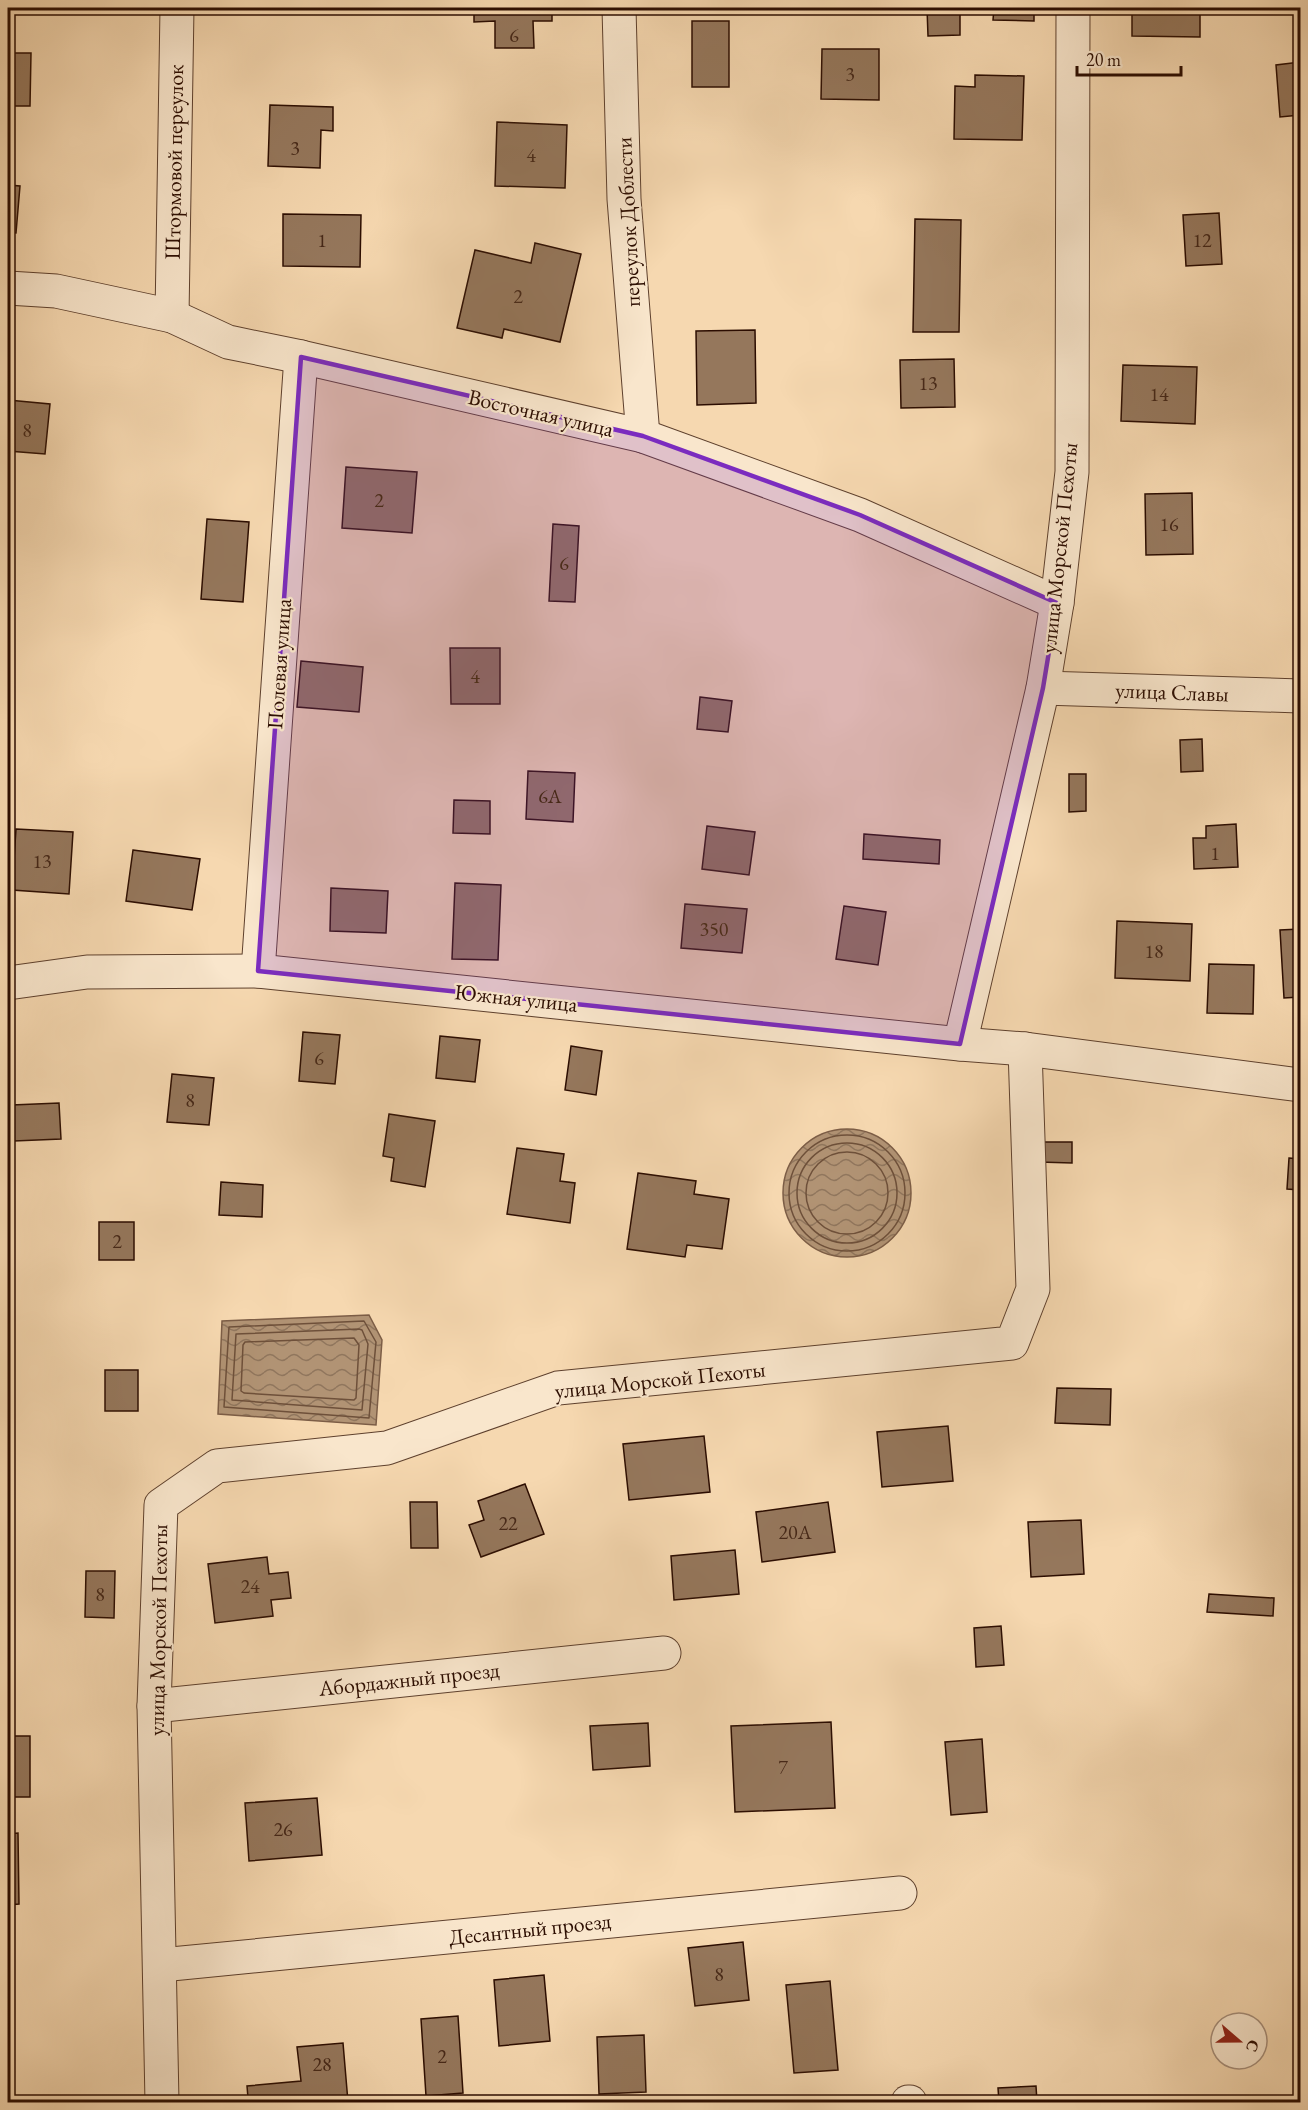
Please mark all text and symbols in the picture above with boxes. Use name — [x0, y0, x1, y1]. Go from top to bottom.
house number: 6 — [509, 22, 519, 48]
scale bar — [1077, 39, 1180, 77]
text: 20 m — [1086, 48, 1121, 71]
house number: 3 — [845, 61, 855, 87]
street label: Штормовой переулок — [158, 64, 190, 260]
house number: 3 — [290, 135, 300, 161]
street label: переулок Доблести — [609, 136, 647, 308]
house number: 4 — [526, 142, 536, 168]
house number: 1 — [317, 227, 327, 253]
house number: 12 — [1192, 227, 1212, 253]
house number: 2 — [513, 283, 523, 309]
house number: 13 — [918, 370, 938, 396]
house number: 14 — [1149, 381, 1169, 407]
street label: Восточная улица — [465, 382, 617, 444]
house number: 8 — [22, 417, 32, 443]
street label: улица Морской Пехоты — [1034, 441, 1084, 655]
house number: 2 — [374, 487, 384, 513]
house number: 16 — [1159, 511, 1179, 537]
house number: 6 — [559, 550, 569, 576]
street label: Полевая улица — [260, 597, 298, 731]
house number: 4 — [470, 663, 480, 689]
street label: улица Славы — [1115, 676, 1229, 708]
house number: 6А — [538, 783, 562, 809]
house number: 1 — [1210, 840, 1220, 866]
house number: 13 — [32, 848, 52, 874]
house number: 350 — [700, 916, 729, 942]
house number: 18 — [1144, 938, 1164, 964]
street label: Южная улица — [453, 977, 579, 1019]
house number: 6 — [314, 1045, 324, 1071]
house number: 8 — [185, 1087, 195, 1113]
house number: 2 — [112, 1228, 122, 1254]
street label: улица Морской Пехоты — [553, 1355, 767, 1405]
house number: 22 — [498, 1510, 518, 1536]
house number: 20А — [778, 1519, 812, 1545]
street label: улица Морской Пехоты — [142, 1524, 174, 1736]
house number: 24 — [240, 1573, 260, 1599]
house number: 8 — [95, 1581, 105, 1607]
street label: Абордажный проезд — [316, 1655, 501, 1703]
house number: 7 — [778, 1754, 788, 1780]
house number: 26 — [273, 1816, 293, 1842]
street label: Десантный проезд — [448, 1906, 612, 1952]
house number: 8 — [714, 1961, 724, 1987]
north arrow — [1209, 2011, 1269, 2071]
text: С — [1241, 2037, 1264, 2055]
house number: 2 — [437, 2043, 447, 2069]
house number: 28 — [312, 2051, 332, 2077]

